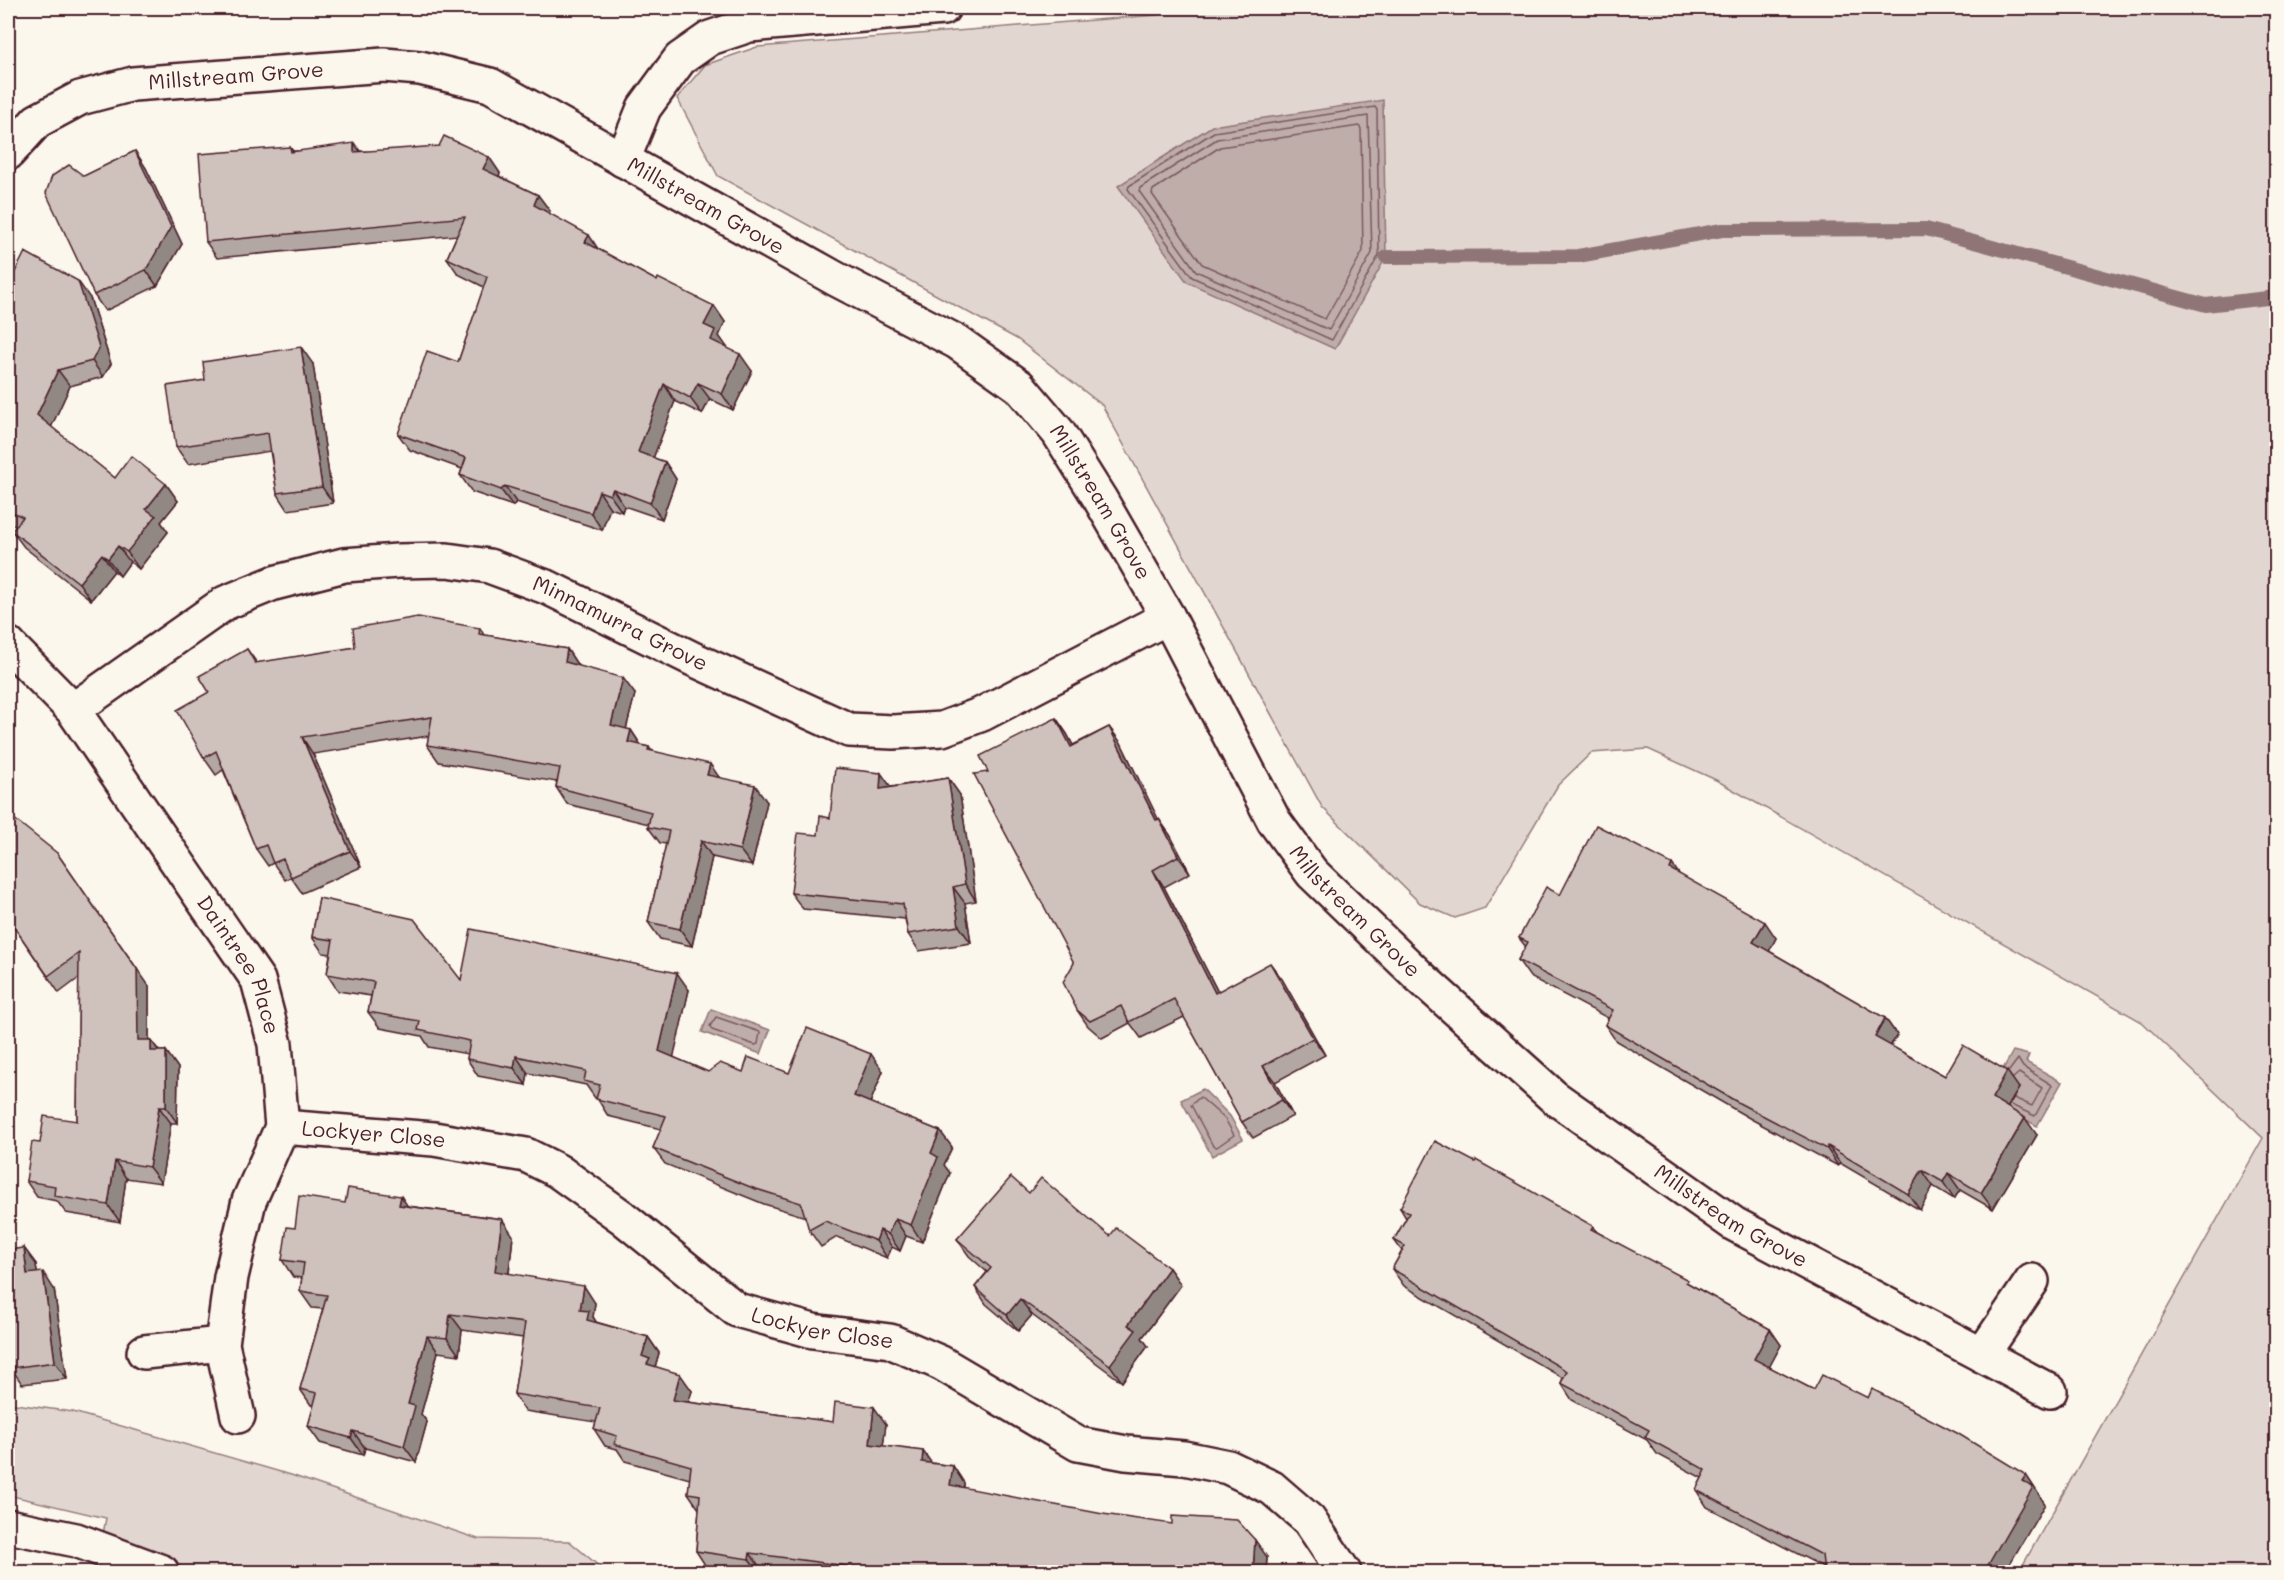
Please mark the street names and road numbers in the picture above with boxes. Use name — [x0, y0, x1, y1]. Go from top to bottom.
street label: Millstream Grove — [147, 55, 325, 95]
street label: Millstream Grove — [623, 150, 790, 259]
street label: Millstream Grove — [1045, 419, 1158, 584]
street label: Minnamurra Grove — [530, 568, 712, 676]
street label: Millstream Grove — [1284, 839, 1427, 982]
street label: Daintree Place — [192, 890, 287, 1037]
street label: Lockyer Close — [301, 1114, 448, 1153]
street label: Millstream Grove — [1650, 1157, 1813, 1273]
street label: Lockyer Close — [749, 1300, 895, 1353]

